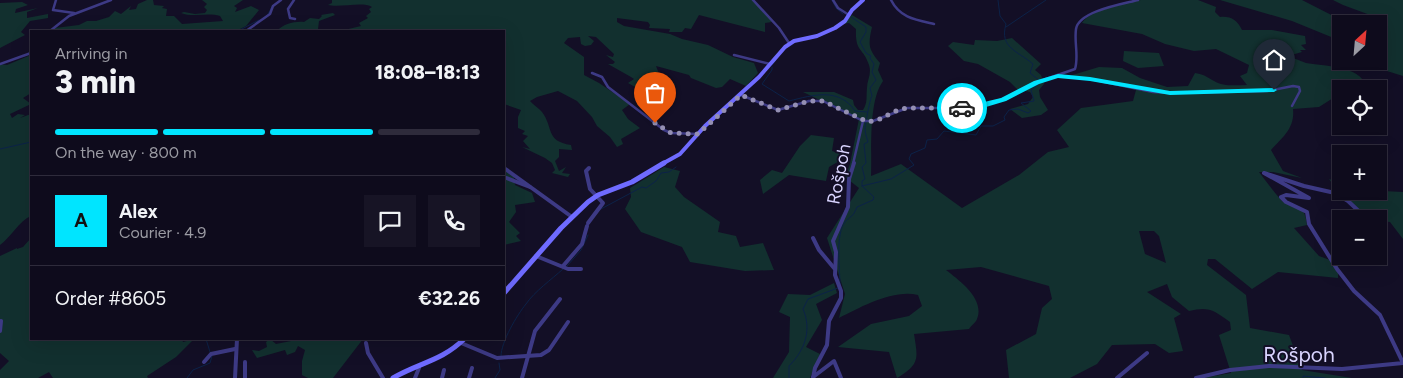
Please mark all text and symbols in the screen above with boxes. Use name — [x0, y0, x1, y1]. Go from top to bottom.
north arrow — [1332, 15, 1388, 70]
map controls — [1332, 15, 1387, 265]
pin — [1253, 39, 1295, 90]
text: Arriving in — [55, 44, 127, 63]
icon: home — [1260, 46, 1288, 74]
text: 18:08–18:13 — [375, 61, 480, 84]
text: 3 min — [55, 63, 136, 101]
pin — [634, 72, 676, 123]
icon: bag — [641, 79, 669, 107]
button: locate — [1332, 80, 1387, 135]
courier — [937, 83, 987, 133]
icon: car — [948, 94, 976, 122]
street label: Rošpoh — [822, 142, 856, 206]
text: On the way · 800 m — [55, 143, 197, 162]
button: + — [1332, 145, 1387, 200]
button: chat — [364, 195, 416, 247]
button: phone — [428, 195, 480, 247]
text: Alex — [119, 200, 158, 223]
text: A — [74, 209, 88, 232]
button: − — [1332, 210, 1387, 265]
text: Courier · 4.9 — [119, 223, 206, 242]
text: Order #8605 — [55, 287, 166, 310]
text: €32.26 — [418, 287, 480, 310]
street label: Rošpoh — [1263, 342, 1335, 367]

